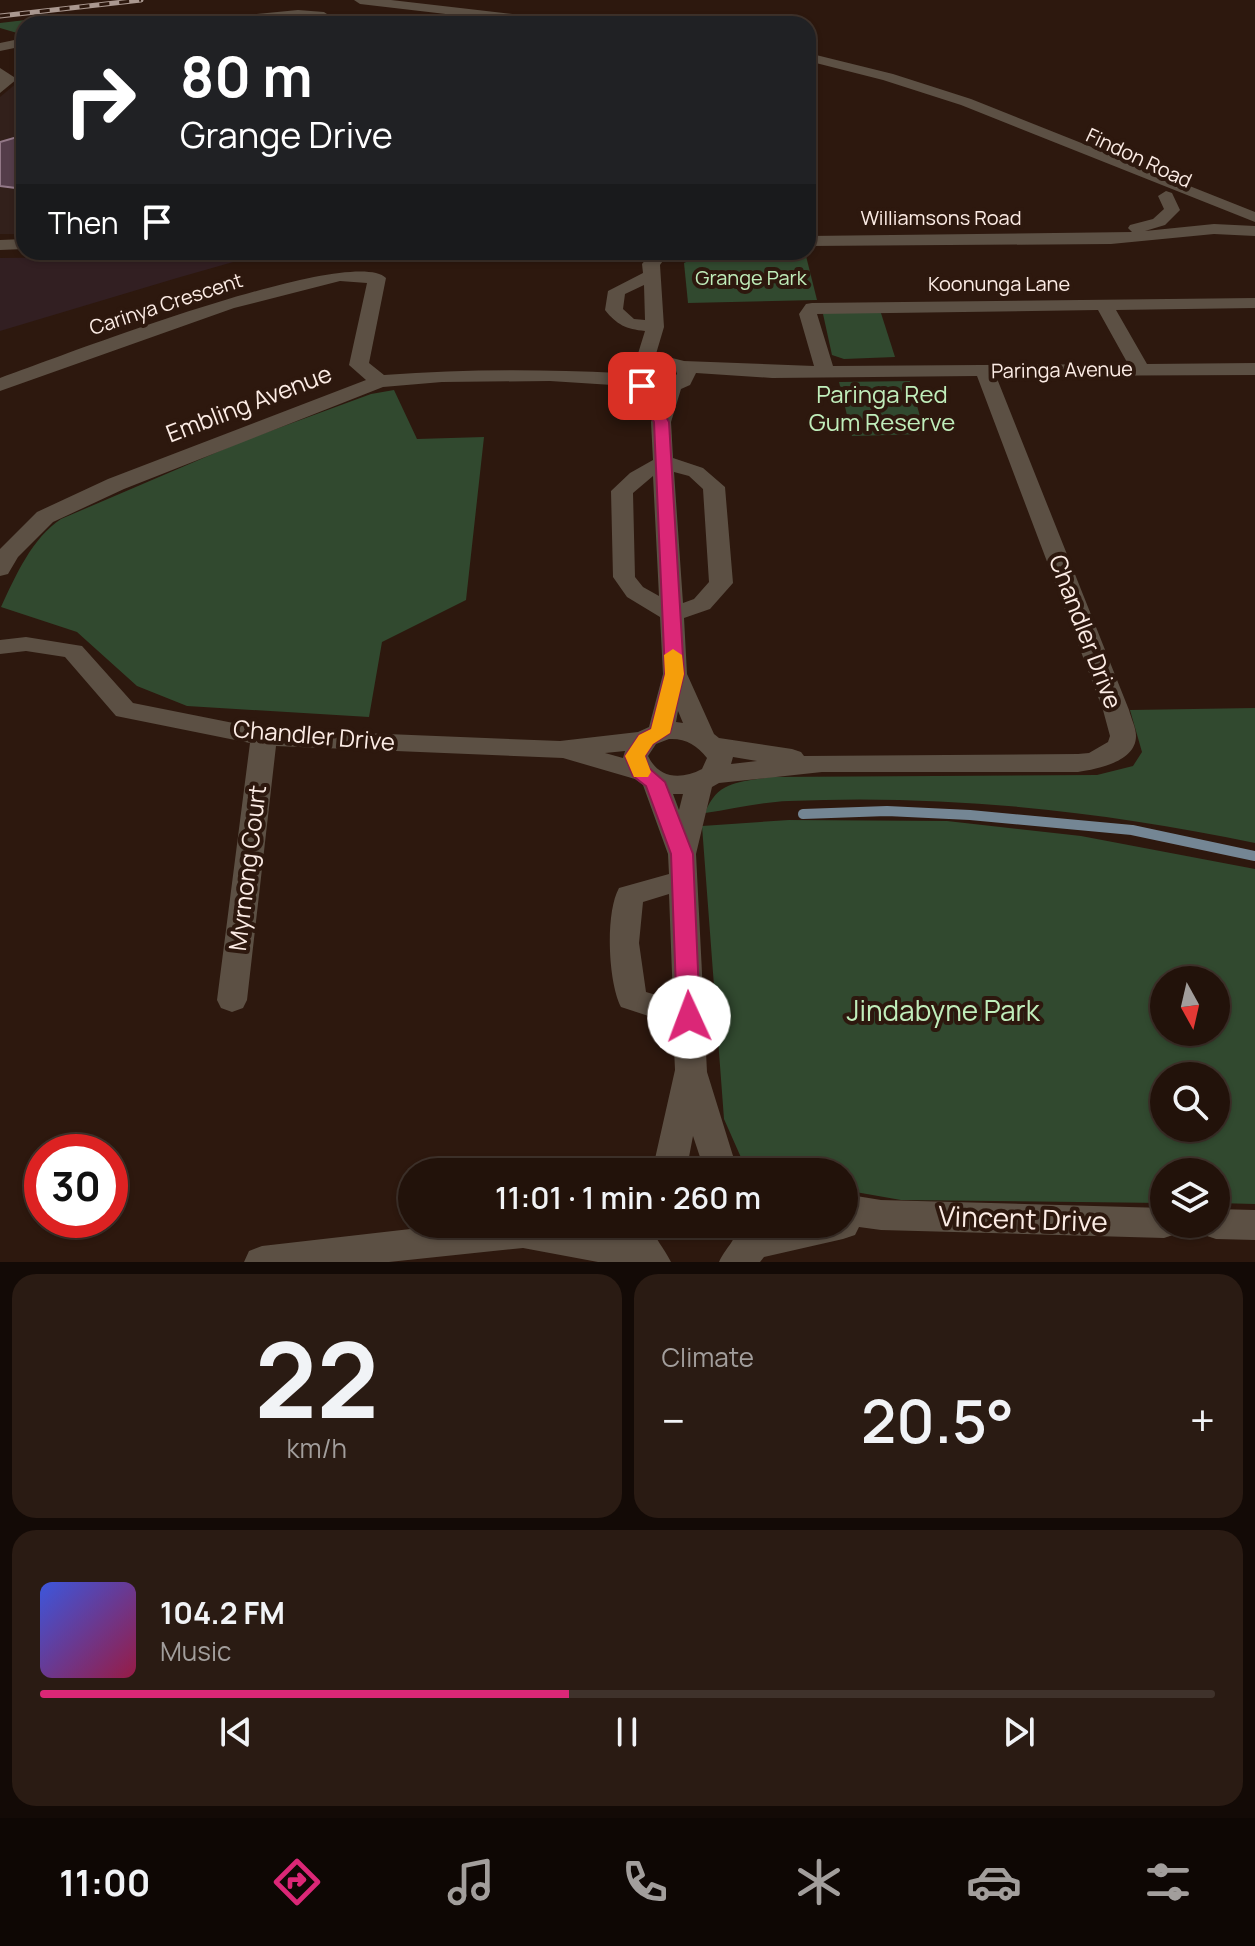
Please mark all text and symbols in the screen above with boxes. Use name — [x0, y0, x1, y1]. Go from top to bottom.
text: 80 m — [180, 37, 313, 114]
icon: right — [48, 48, 152, 152]
text: Grange Drive — [180, 110, 393, 159]
street label: Findon Road — [1082, 121, 1196, 194]
icon: arrive — [135, 200, 179, 244]
text: Then — [48, 202, 119, 243]
street label: Williamsons Road — [860, 204, 1022, 231]
park label: Grange Park — [695, 264, 808, 291]
street label: Carinya Crescent — [86, 266, 246, 341]
street label: Koonunga Lane — [928, 270, 1070, 297]
pin — [608, 352, 676, 420]
street label: Paringa Avenue — [991, 355, 1133, 384]
street label: Embling Avenue — [161, 356, 336, 449]
icon: arrive — [620, 364, 664, 408]
park label: Paringa Red Gum Reserve — [809, 377, 955, 438]
street label: Chandler Drive — [1042, 550, 1131, 713]
street label: Chandler Drive — [232, 711, 396, 758]
street label: Myrnong Court — [220, 783, 273, 953]
north arrow — [1150, 966, 1230, 1046]
map controls — [1150, 966, 1230, 1238]
position arrow — [647, 975, 731, 1059]
park label: Jindabyne Park — [846, 991, 1041, 1029]
button: search — [1150, 1062, 1230, 1142]
speed limit sign: 30 — [24, 1134, 128, 1238]
button: layers — [1150, 1158, 1230, 1238]
text: 11:01 · 1 min · 260 m — [495, 1177, 761, 1218]
street label: Vincent Drive — [938, 1196, 1108, 1240]
text: 22 — [255, 1307, 379, 1449]
text: Climate — [662, 1339, 754, 1375]
text: 20.5° — [861, 1379, 1014, 1461]
text: − — [662, 1390, 685, 1450]
text: + — [1190, 1390, 1215, 1450]
text: km/h — [287, 1430, 347, 1466]
text: 104.2 FM — [160, 1592, 285, 1633]
text: Music — [160, 1633, 231, 1669]
icon: previous — [214, 1710, 258, 1754]
icon: pause — [605, 1710, 649, 1754]
icon: next — [997, 1710, 1041, 1754]
icon: directions — [269, 1854, 325, 1910]
icon: music — [443, 1854, 499, 1910]
icon: phone — [617, 1854, 673, 1910]
icon: climate — [791, 1854, 847, 1910]
icon: car — [966, 1854, 1022, 1910]
icon: filters — [1140, 1854, 1196, 1910]
text: 11:00 — [59, 1858, 150, 1907]

